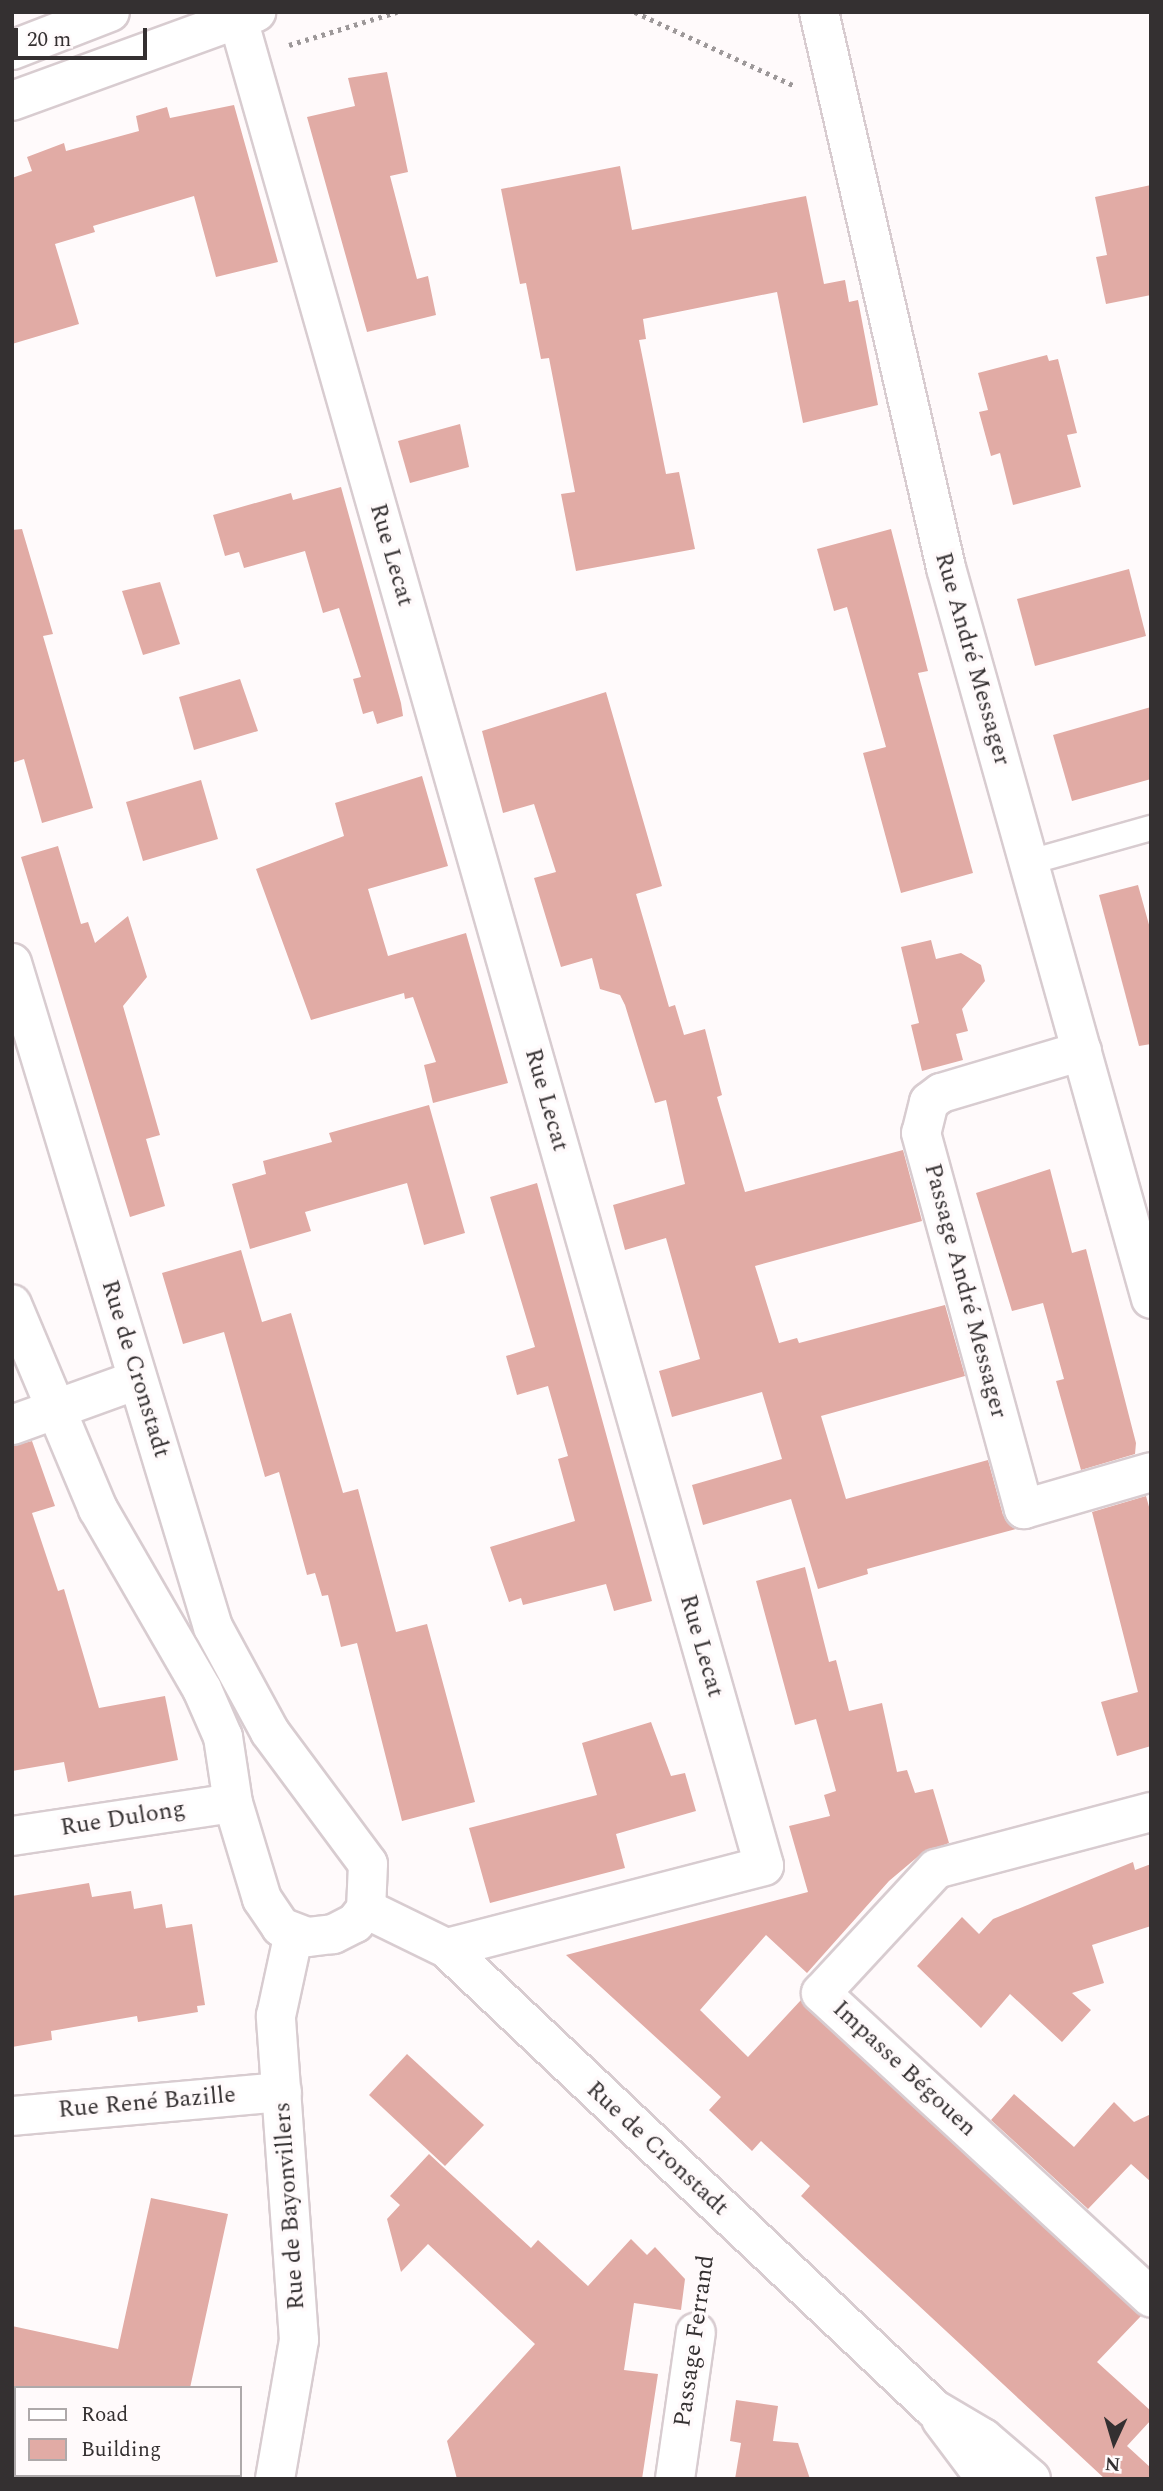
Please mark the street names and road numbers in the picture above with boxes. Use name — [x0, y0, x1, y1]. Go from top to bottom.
street label: Rue Lecat — [363, 500, 419, 610]
street label: Rue André Messager — [928, 549, 1016, 769]
street label: Rue Lecat — [518, 1045, 574, 1155]
street label: Passage André Messager — [917, 1161, 1013, 1421]
street label: Rue de Cronstadt — [94, 1277, 176, 1461]
street label: Rue Lecat — [673, 1591, 729, 1701]
street label: Rue Dulong — [59, 1795, 187, 1843]
street label: Impasse Bégouen — [826, 1995, 982, 2143]
street label: Rue de Cronstadt — [580, 2076, 734, 2222]
street label: Rue René Bazille — [57, 2081, 237, 2125]
street label: Rue de Bayonvillers — [268, 2101, 312, 2311]
street label: Passage Ferrand — [669, 2253, 721, 2429]

